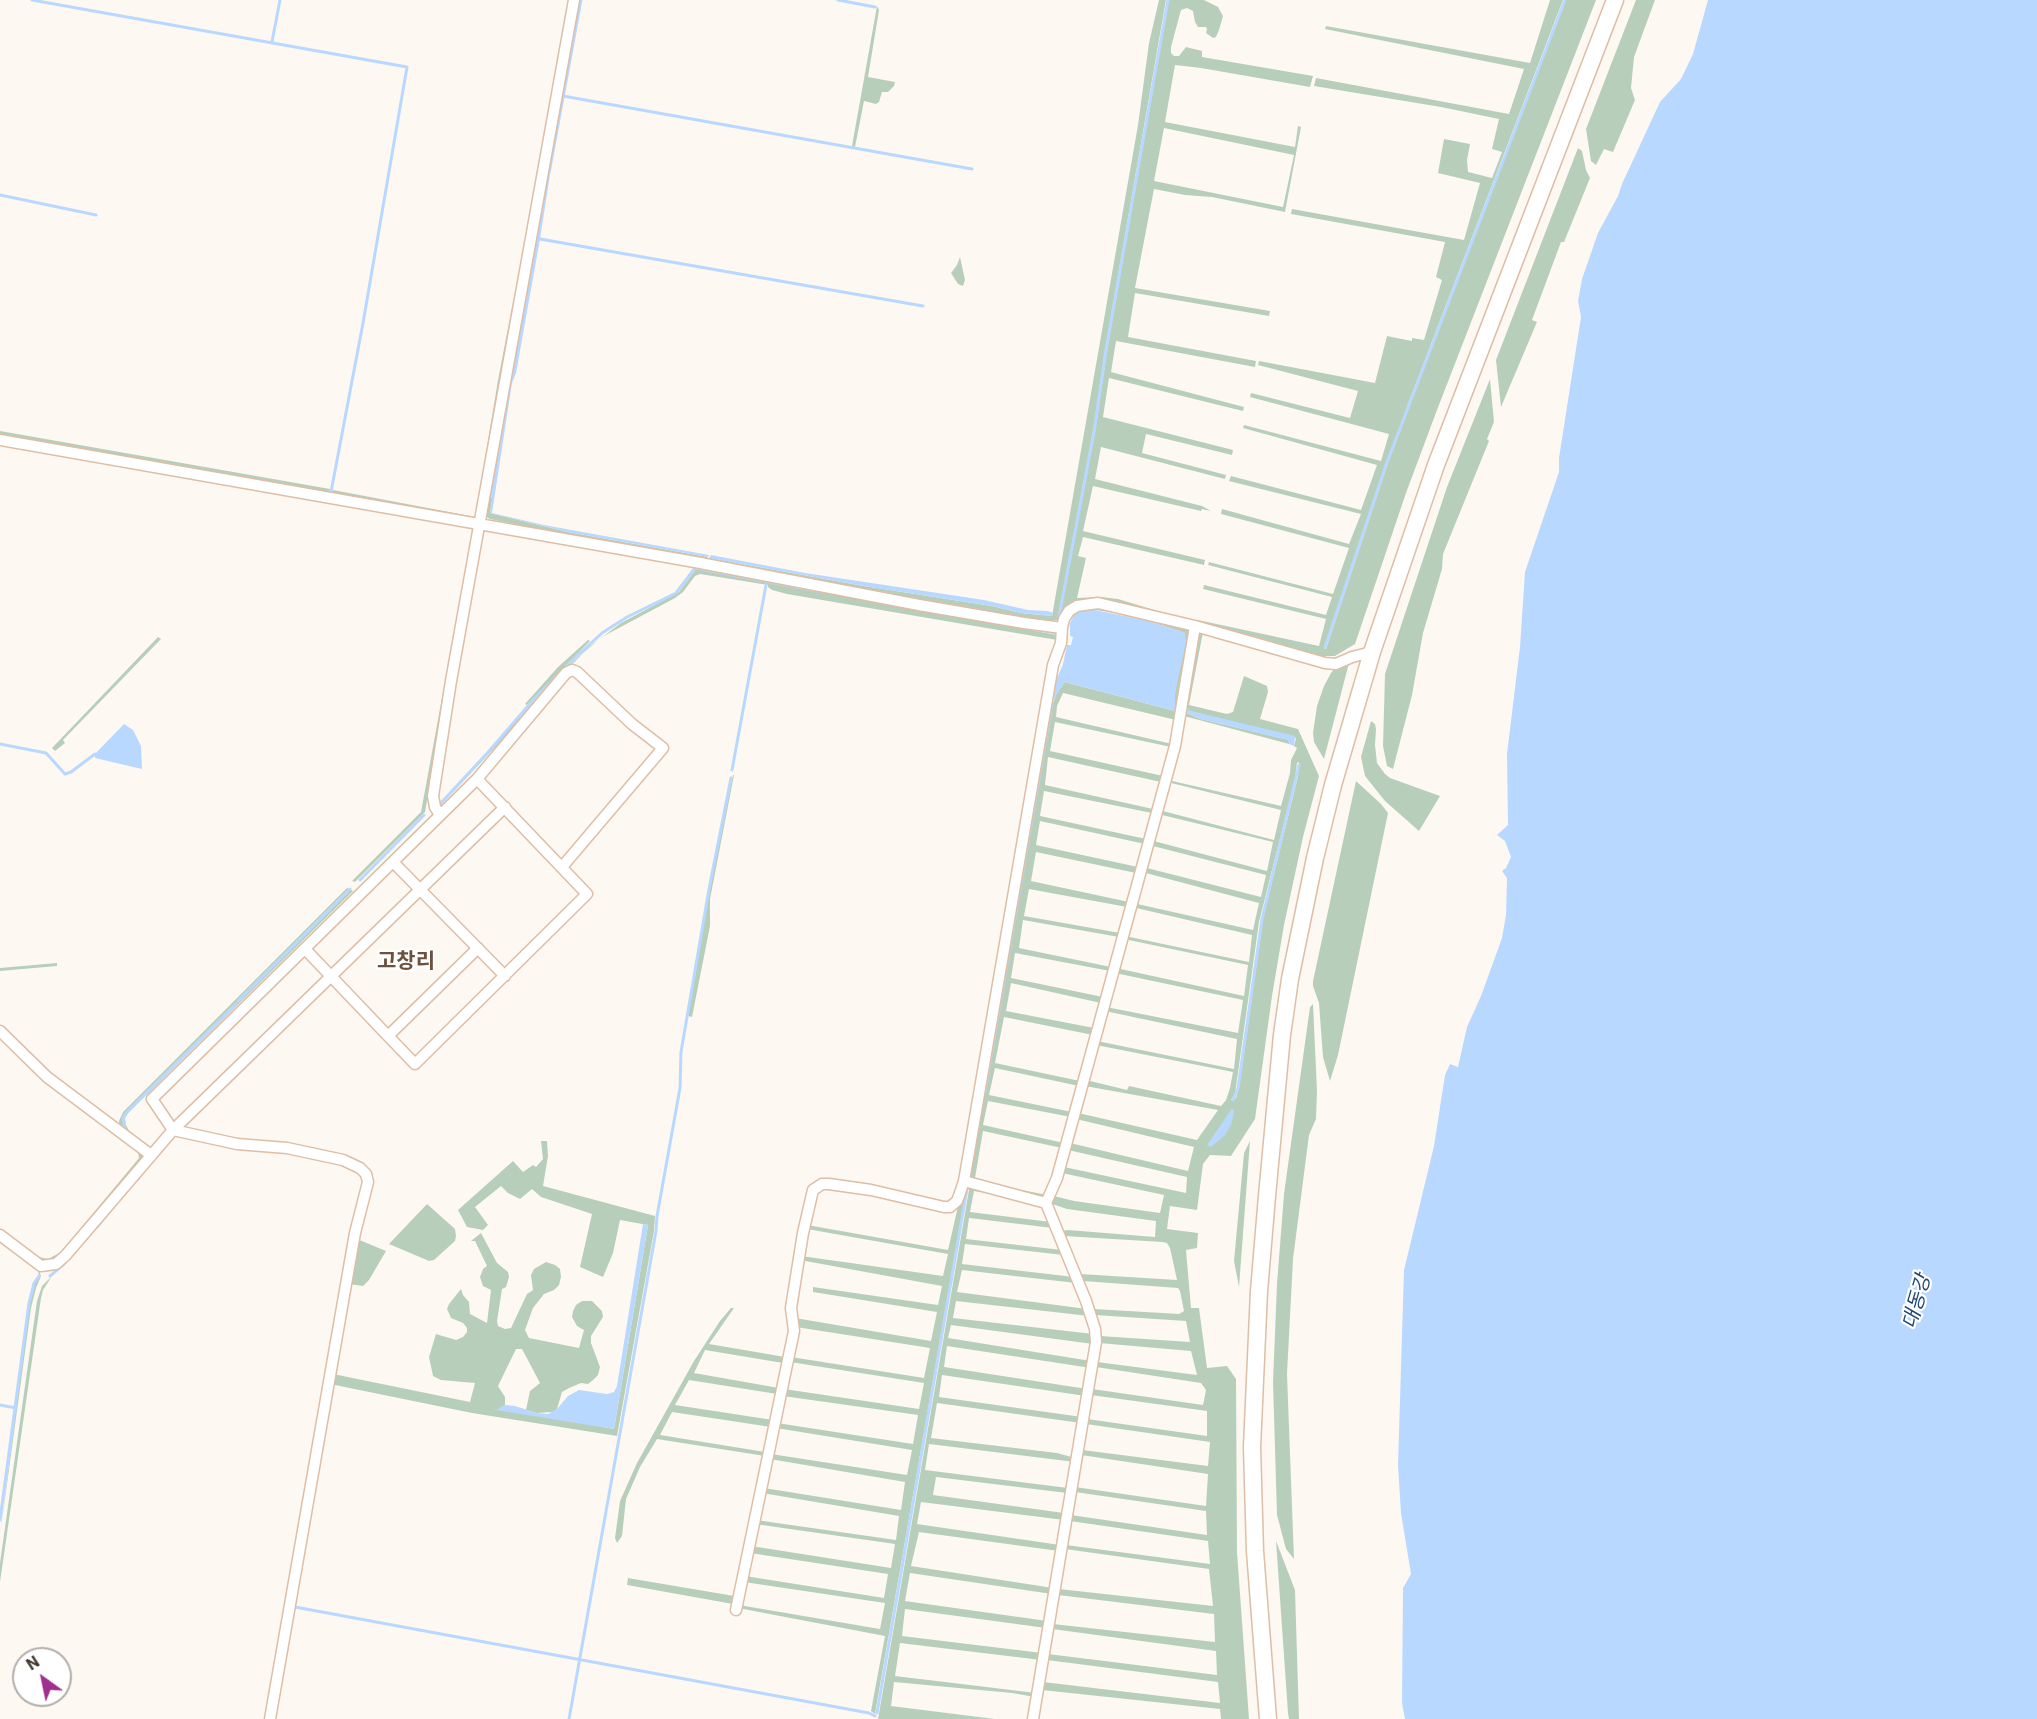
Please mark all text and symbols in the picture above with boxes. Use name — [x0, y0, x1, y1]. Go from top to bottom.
district label: 고창리 — [377, 950, 435, 976]
water label: 대동강 — [1899, 1272, 1937, 1332]
north arrow — [12, 1647, 72, 1707]
text: N — [23, 1652, 43, 1674]

